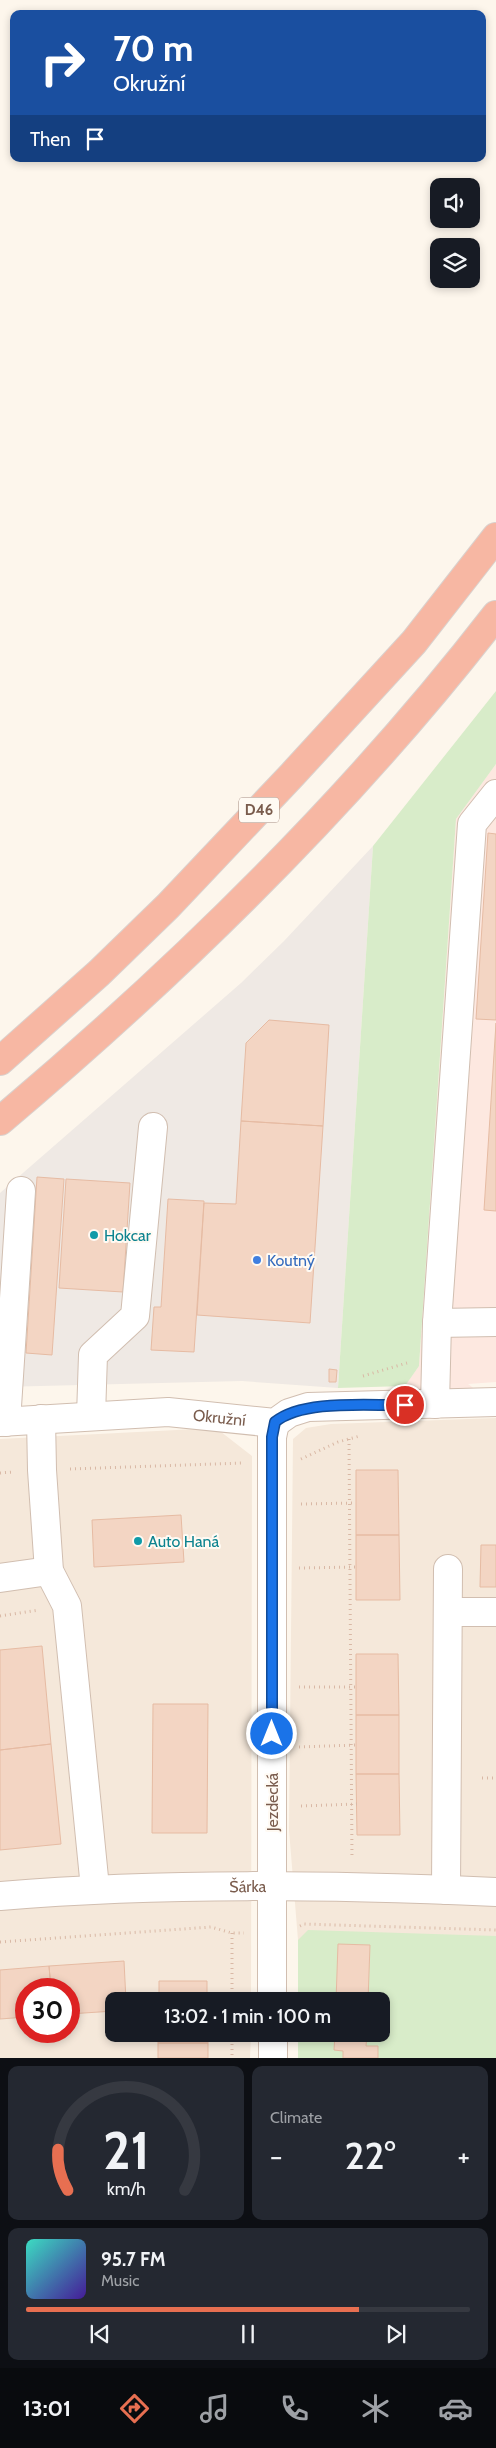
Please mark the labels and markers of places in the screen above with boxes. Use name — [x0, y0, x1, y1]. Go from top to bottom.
place label: Hokcar — [104, 1226, 152, 1245]
marker: Hokcar — [88, 1229, 100, 1241]
place label: Koutný — [267, 1251, 315, 1270]
marker: Koutný — [251, 1254, 263, 1266]
pin — [384, 1384, 426, 1426]
place label: Auto Haná — [148, 1532, 220, 1551]
marker: Auto Haná — [132, 1535, 144, 1547]

